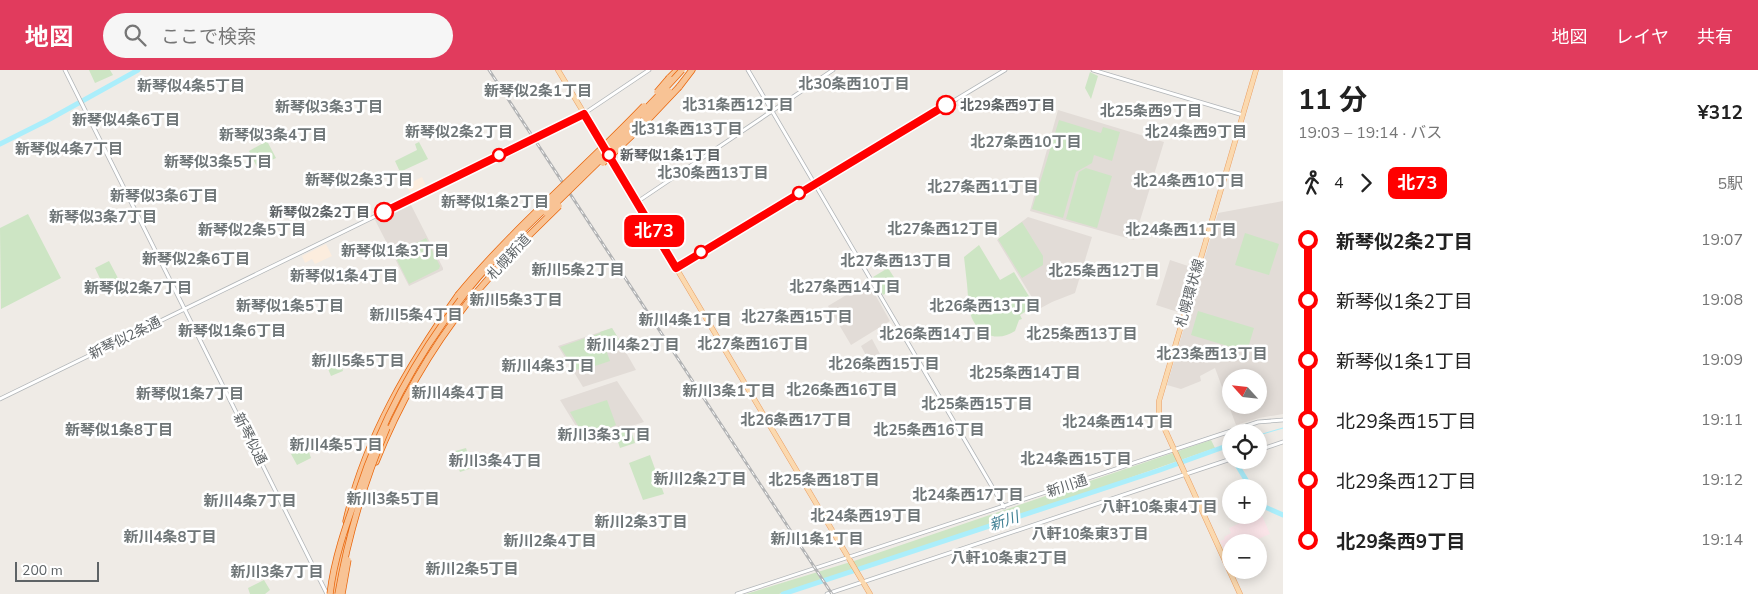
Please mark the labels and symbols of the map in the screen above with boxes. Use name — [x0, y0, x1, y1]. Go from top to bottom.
district label: 北30条西10丁目 — [798, 74, 910, 94]
district label: 新琴似4条5丁目 — [137, 76, 245, 96]
district label: 新琴似2条1丁目 — [484, 81, 592, 101]
district label: 北31条西12丁目 — [682, 95, 794, 115]
marker: 北29条西9丁目 — [936, 95, 956, 115]
place label: 北29条西9丁目 — [960, 96, 1055, 115]
district label: 新琴似3条3丁目 — [275, 97, 383, 117]
district label: 北25条西9丁目 — [1100, 101, 1202, 121]
district label: 新琴似4条6丁目 — [72, 110, 180, 130]
district label: 北31条西13丁目 — [631, 119, 743, 139]
district label: 新琴似2条2丁目 — [405, 122, 513, 142]
district label: 北24条西9丁目 — [1145, 122, 1247, 142]
district label: 新琴似3条4丁目 — [219, 125, 327, 145]
district label: 北27条西10丁目 — [970, 132, 1082, 152]
district label: 新琴似4条7丁目 — [15, 139, 123, 159]
place label: 新琴似1条1丁目 — [620, 146, 721, 165]
unlabelled marker — [492, 148, 506, 162]
marker: 新琴似1条1丁目 — [602, 148, 616, 162]
district label: 新琴似3条5丁目 — [164, 152, 272, 172]
district label: 北30条西13丁目 — [657, 163, 769, 183]
district label: 新琴似2条3丁目 — [305, 170, 413, 190]
district label: 北24条西10丁目 — [1133, 171, 1245, 191]
district label: 北27条西11丁目 — [927, 177, 1039, 197]
district label: 新琴似3条6丁目 — [110, 186, 218, 206]
unlabelled marker — [792, 186, 806, 200]
district label: 新琴似1条2丁目 — [441, 192, 549, 212]
marker: 新琴似2条2丁目 — [374, 202, 394, 222]
place label: 新琴似2条2丁目 — [269, 203, 370, 222]
district label: 新琴似3条7丁目 — [49, 207, 157, 227]
line badge: 北73 — [625, 215, 683, 247]
district label: 北27条西12丁目 — [887, 219, 999, 239]
district label: 新琴似2条5丁目 — [198, 220, 306, 240]
district label: 北24条西11丁目 — [1125, 220, 1237, 240]
street label: 札幌新道 — [483, 230, 535, 284]
district label: 新琴似1条3丁目 — [341, 241, 449, 261]
unlabelled marker — [694, 245, 708, 259]
district label: 新琴似2条6丁目 — [142, 249, 250, 269]
district label: 北27条西13丁目 — [840, 251, 952, 271]
street label: 札幌環状線 — [1171, 257, 1209, 329]
district label: 新川5条2丁目 — [531, 260, 625, 280]
district label: 北25条西12丁目 — [1048, 261, 1160, 281]
district label: 新琴似1条4丁目 — [290, 266, 398, 286]
district label: 北27条西14丁目 — [789, 277, 901, 297]
district label: 新琴似2条7丁目 — [84, 278, 192, 298]
district label: 新川5条3丁目 — [469, 290, 563, 310]
district label: 新琴似1条5丁目 — [236, 296, 344, 316]
district label: 北26条西13丁目 — [929, 296, 1041, 316]
district label: 新川5条4丁目 — [369, 305, 463, 325]
district label: 北27条西15丁目 — [741, 307, 853, 327]
district label: 新川4条1丁目 — [638, 310, 732, 330]
street label: 新琴似2条通 — [86, 312, 164, 364]
district label: 新琴似1条6丁目 — [178, 321, 286, 341]
district label: 北26条西14丁目 — [879, 324, 991, 344]
district label: 北25条西13丁目 — [1026, 324, 1138, 344]
district label: 北27条西16丁目 — [697, 334, 809, 354]
district label: 新川4条2丁目 — [586, 335, 680, 355]
district label: 北23条西13丁目 — [1156, 344, 1268, 364]
district label: 新川5条5丁目 — [311, 351, 405, 371]
district label: 北26条西15丁目 — [828, 354, 940, 374]
district label: 新川4条3丁目 — [501, 356, 595, 376]
district label: 北25条西14丁目 — [969, 363, 1081, 383]
north arrow — [1222, 369, 1268, 414]
district label: 北26条西16丁目 — [786, 380, 898, 400]
district label: 新川3条1丁目 — [682, 381, 776, 401]
district label: 新川4条4丁目 — [411, 383, 505, 403]
district label: 新琴似1条7丁目 — [136, 384, 244, 404]
district label: 北25条西15丁目 — [921, 394, 1033, 414]
street label: 新琴似通 — [229, 410, 271, 468]
district label: 北26条西17丁目 — [740, 410, 852, 430]
district label: 北24条西14丁目 — [1062, 412, 1174, 432]
district label: 新琴似1条8丁目 — [65, 420, 173, 440]
district label: 北25条西16丁目 — [873, 420, 985, 440]
district label: 新川3条3丁目 — [557, 425, 651, 445]
district label: 新川4条5丁目 — [289, 435, 383, 455]
district label: 北24条西15丁目 — [1020, 449, 1132, 469]
district label: 新川3条4丁目 — [448, 451, 542, 471]
district label: 新川2条2丁目 — [653, 469, 747, 489]
district label: 北25条西18丁目 — [768, 470, 880, 490]
street label: 新川通 — [1044, 470, 1090, 502]
district label: 北24条西17丁目 — [912, 485, 1024, 505]
district label: 新川3条5丁目 — [346, 489, 440, 509]
district label: 新川4条7丁目 — [203, 491, 297, 511]
district label: 八軒10条東4丁目 — [1100, 497, 1218, 517]
district label: 北24条西19丁目 — [810, 506, 922, 526]
water label: 新川 — [987, 506, 1023, 535]
district label: 新川2条3丁目 — [594, 512, 688, 532]
district label: 八軒10条東3丁目 — [1031, 524, 1149, 544]
district label: 新川4条8丁目 — [123, 527, 217, 547]
district label: 新川1条1丁目 — [770, 529, 864, 549]
district label: 新川2条4丁目 — [503, 531, 597, 551]
district label: 八軒10条東2丁目 — [950, 548, 1068, 568]
scale bar — [15, 559, 99, 582]
district label: 新川2条5丁目 — [425, 559, 519, 579]
district label: 新川3条7丁目 — [230, 562, 324, 582]

